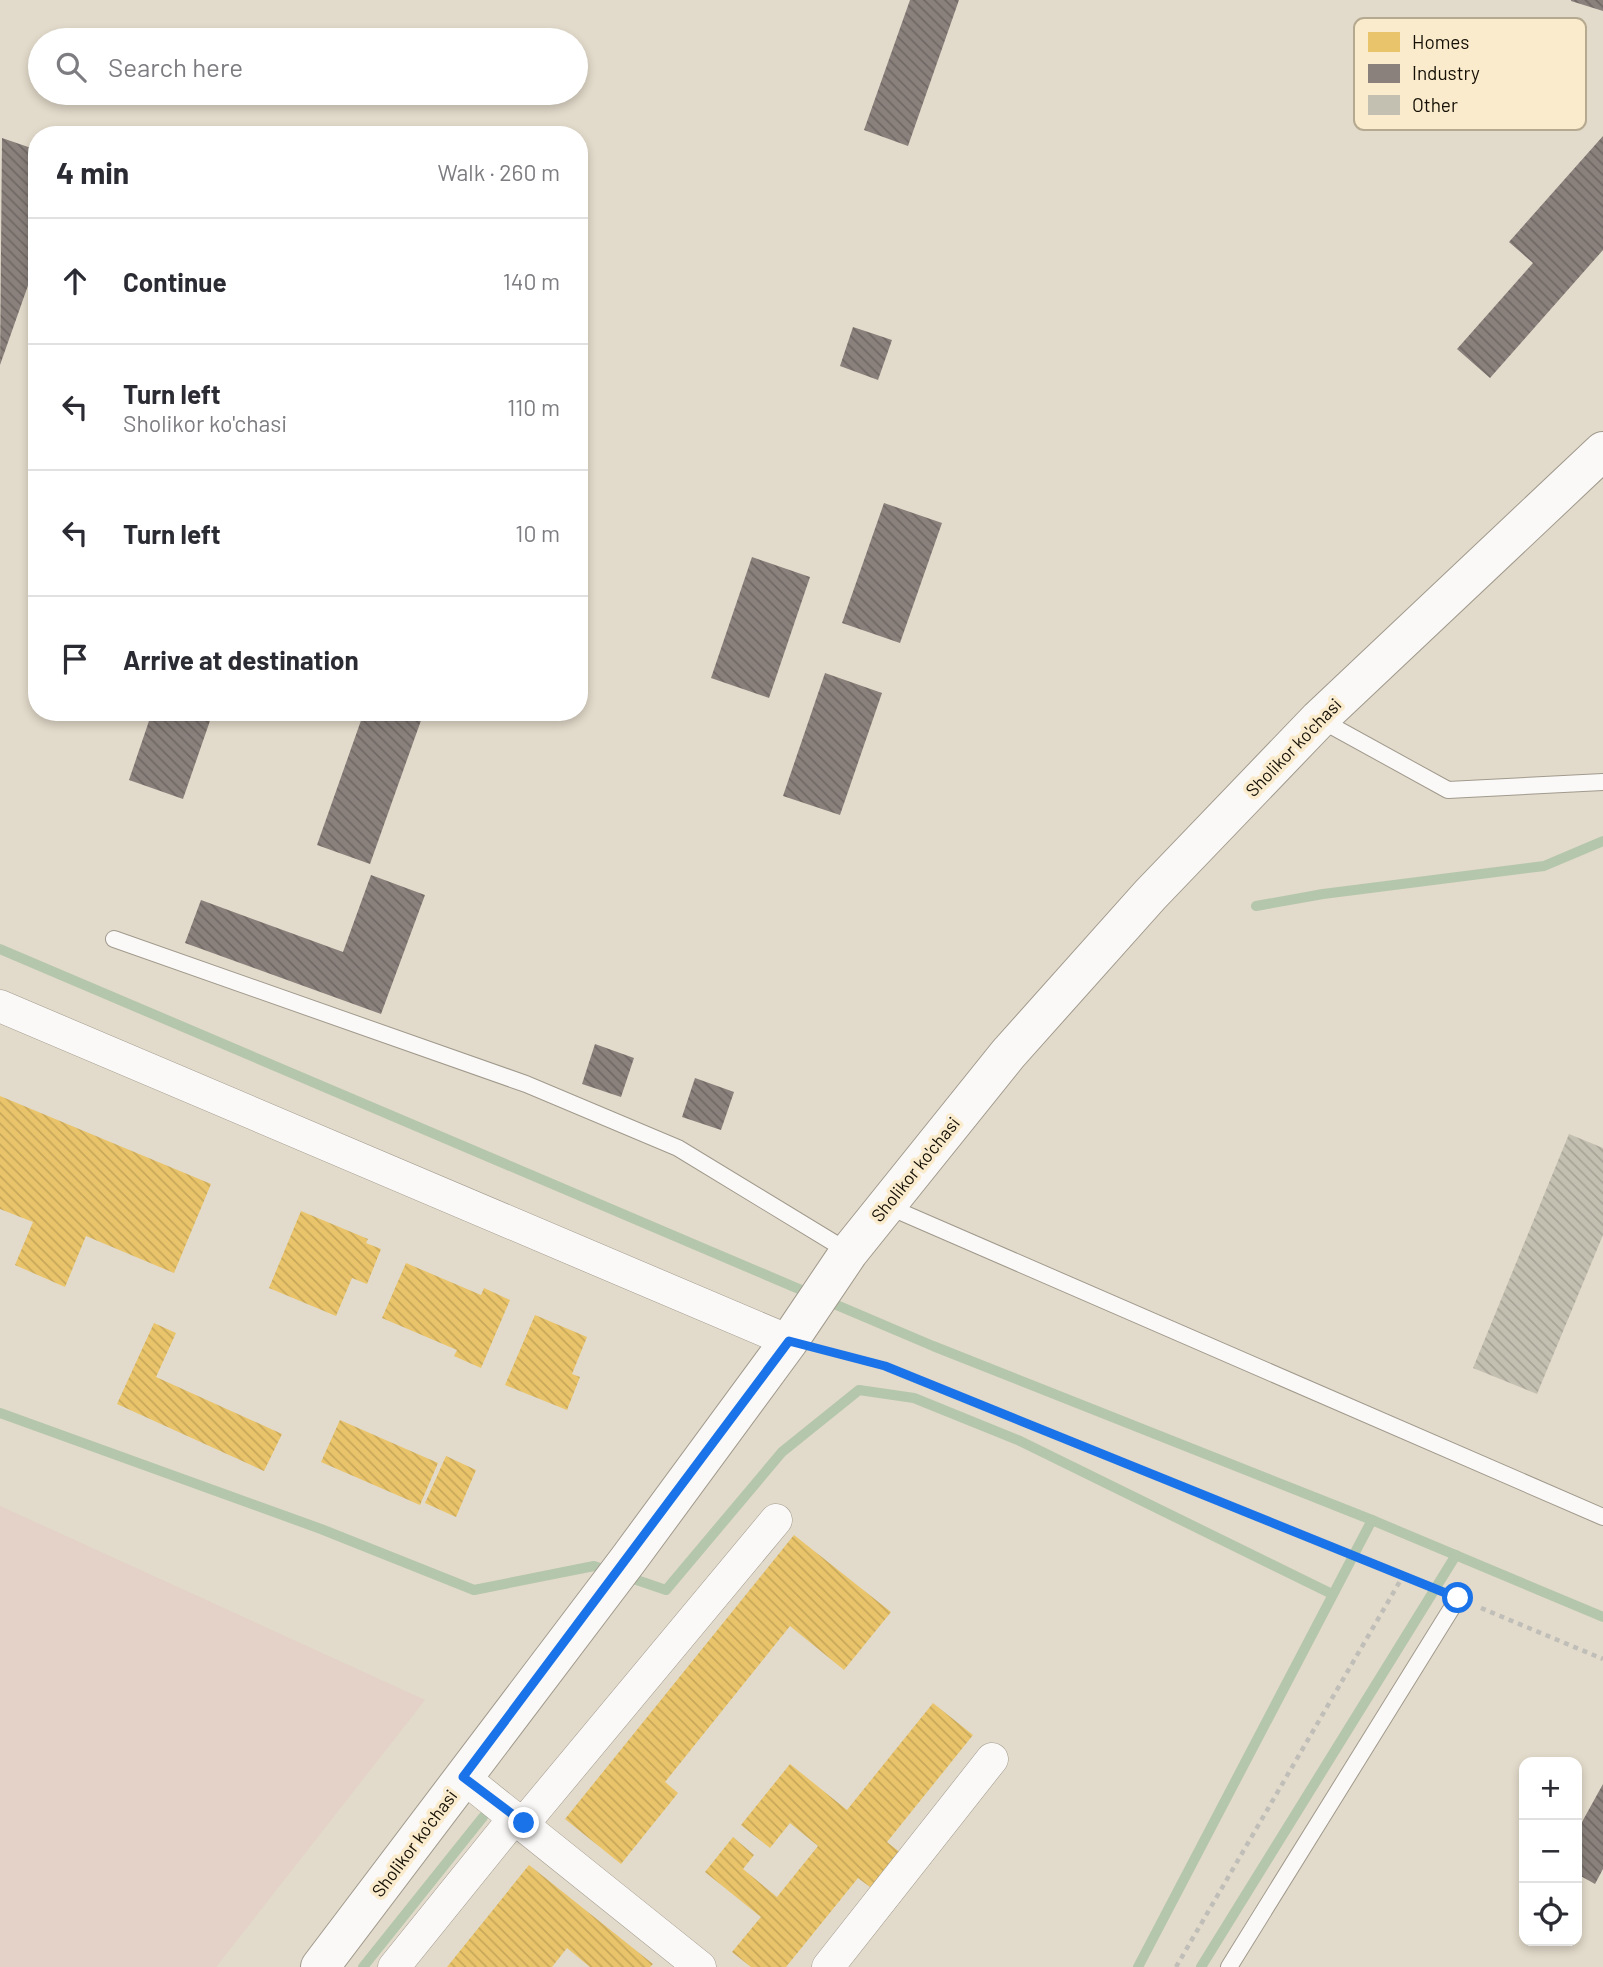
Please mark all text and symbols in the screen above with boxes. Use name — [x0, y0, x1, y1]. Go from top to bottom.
legend — [1354, 18, 1586, 130]
search box — [28, 28, 588, 105]
text: Homes — [1412, 30, 1469, 53]
icon: search — [52, 48, 90, 86]
text: Search here — [108, 51, 243, 82]
text: Industry — [1412, 61, 1480, 84]
text: Other — [1412, 93, 1458, 116]
text: 4 min — [56, 154, 129, 190]
text: Walk · 260 m — [438, 158, 560, 186]
icon: ahead — [56, 262, 94, 300]
text: Continue — [123, 266, 227, 297]
text: 140 m — [503, 267, 560, 295]
text: Turn left — [123, 378, 221, 409]
icon: left — [56, 388, 94, 426]
text: 110 m — [507, 393, 560, 421]
text: Sholikor ko'chasi — [123, 409, 287, 437]
icon: left — [56, 514, 94, 552]
text: Turn left — [123, 518, 221, 549]
text: 10 m — [515, 519, 560, 547]
icon: arrive — [56, 640, 94, 678]
text: Arrive at destination — [123, 644, 359, 675]
street label: Sholikor ko'chasi — [1240, 693, 1346, 801]
street label: Sholikor ko'chasi — [866, 1112, 964, 1226]
route start — [1442, 1582, 1473, 1613]
map controls — [1519, 1757, 1582, 1946]
button: + — [1519, 1757, 1582, 1820]
street label: Sholikor ko'chasi — [367, 1785, 461, 1901]
route end — [508, 1807, 539, 1838]
button: − — [1519, 1820, 1582, 1883]
button: locate — [1519, 1883, 1582, 1946]

